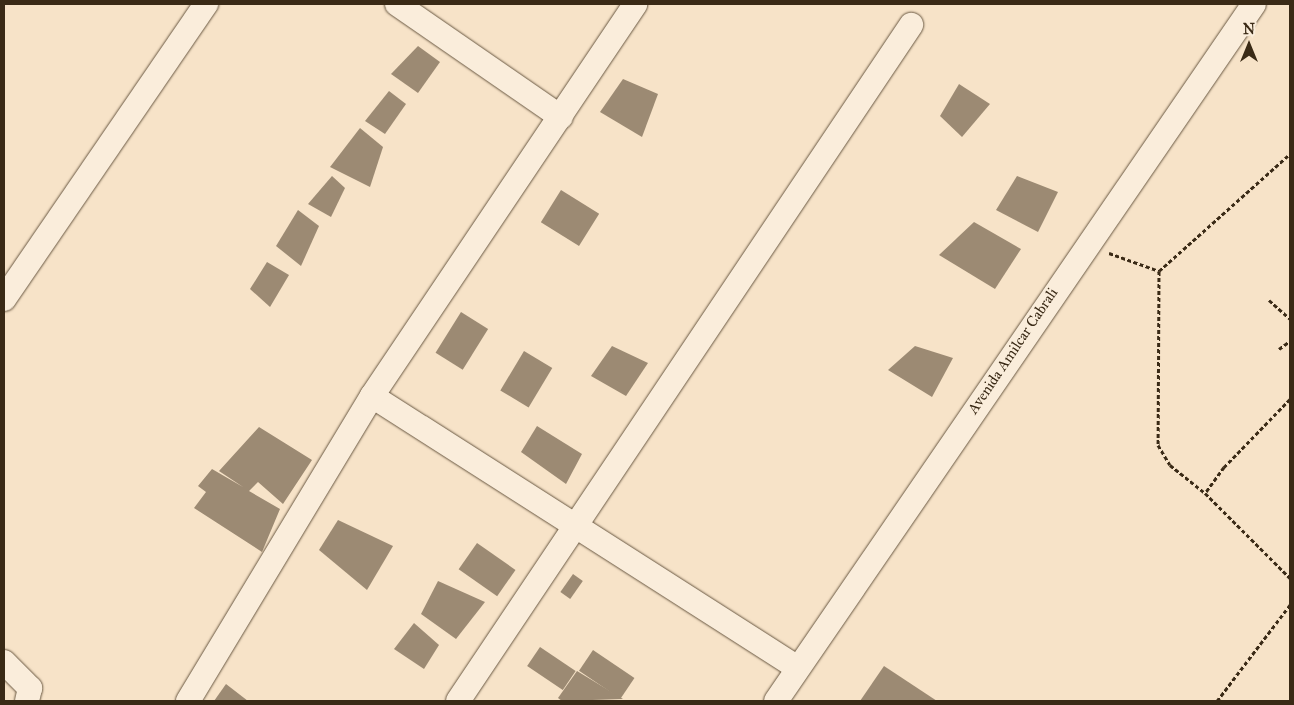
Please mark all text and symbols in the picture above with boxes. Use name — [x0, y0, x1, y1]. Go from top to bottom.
north arrow — [1224, 20, 1274, 70]
text: N — [1243, 21, 1255, 38]
street label: Avenida Amilcar Cabrali — [964, 284, 1062, 418]

